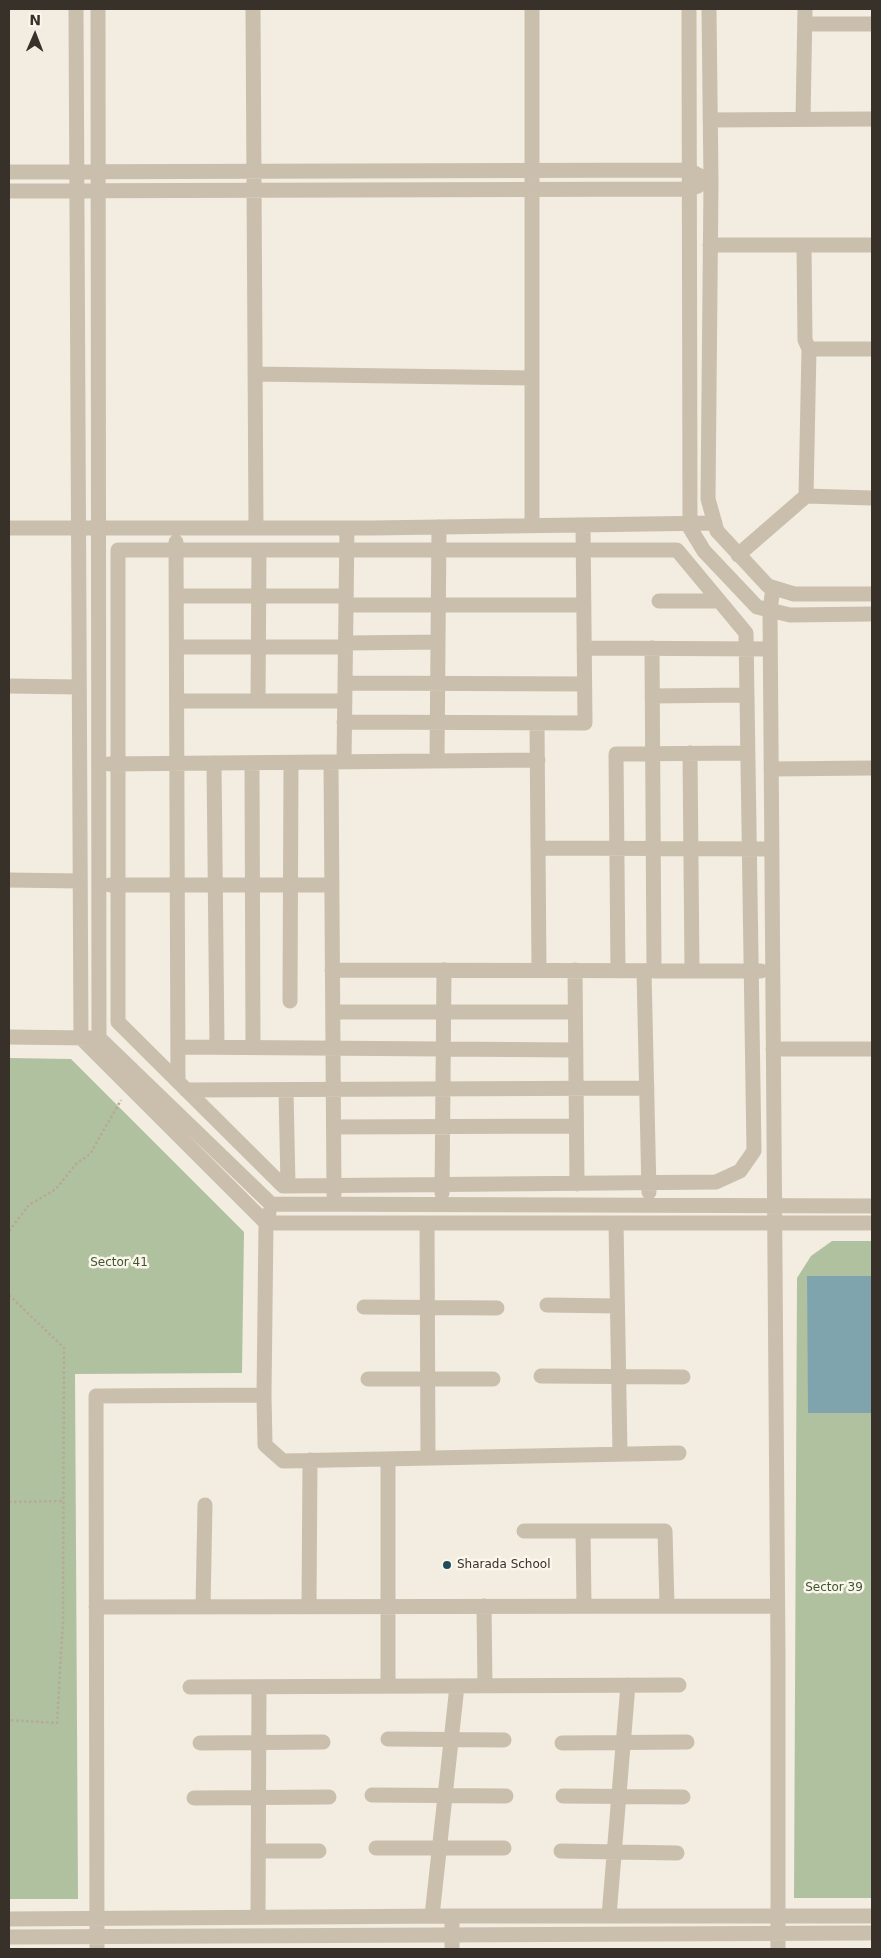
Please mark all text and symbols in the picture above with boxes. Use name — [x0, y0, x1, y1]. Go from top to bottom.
north arrow — [10, 10, 60, 60]
text: N — [29, 12, 41, 28]
park label: Sector 41 — [90, 1256, 148, 1270]
place label: Sharada School — [457, 1558, 550, 1572]
marker: Sharada School — [441, 1559, 453, 1571]
park label: Sector 39 — [805, 1581, 863, 1595]

